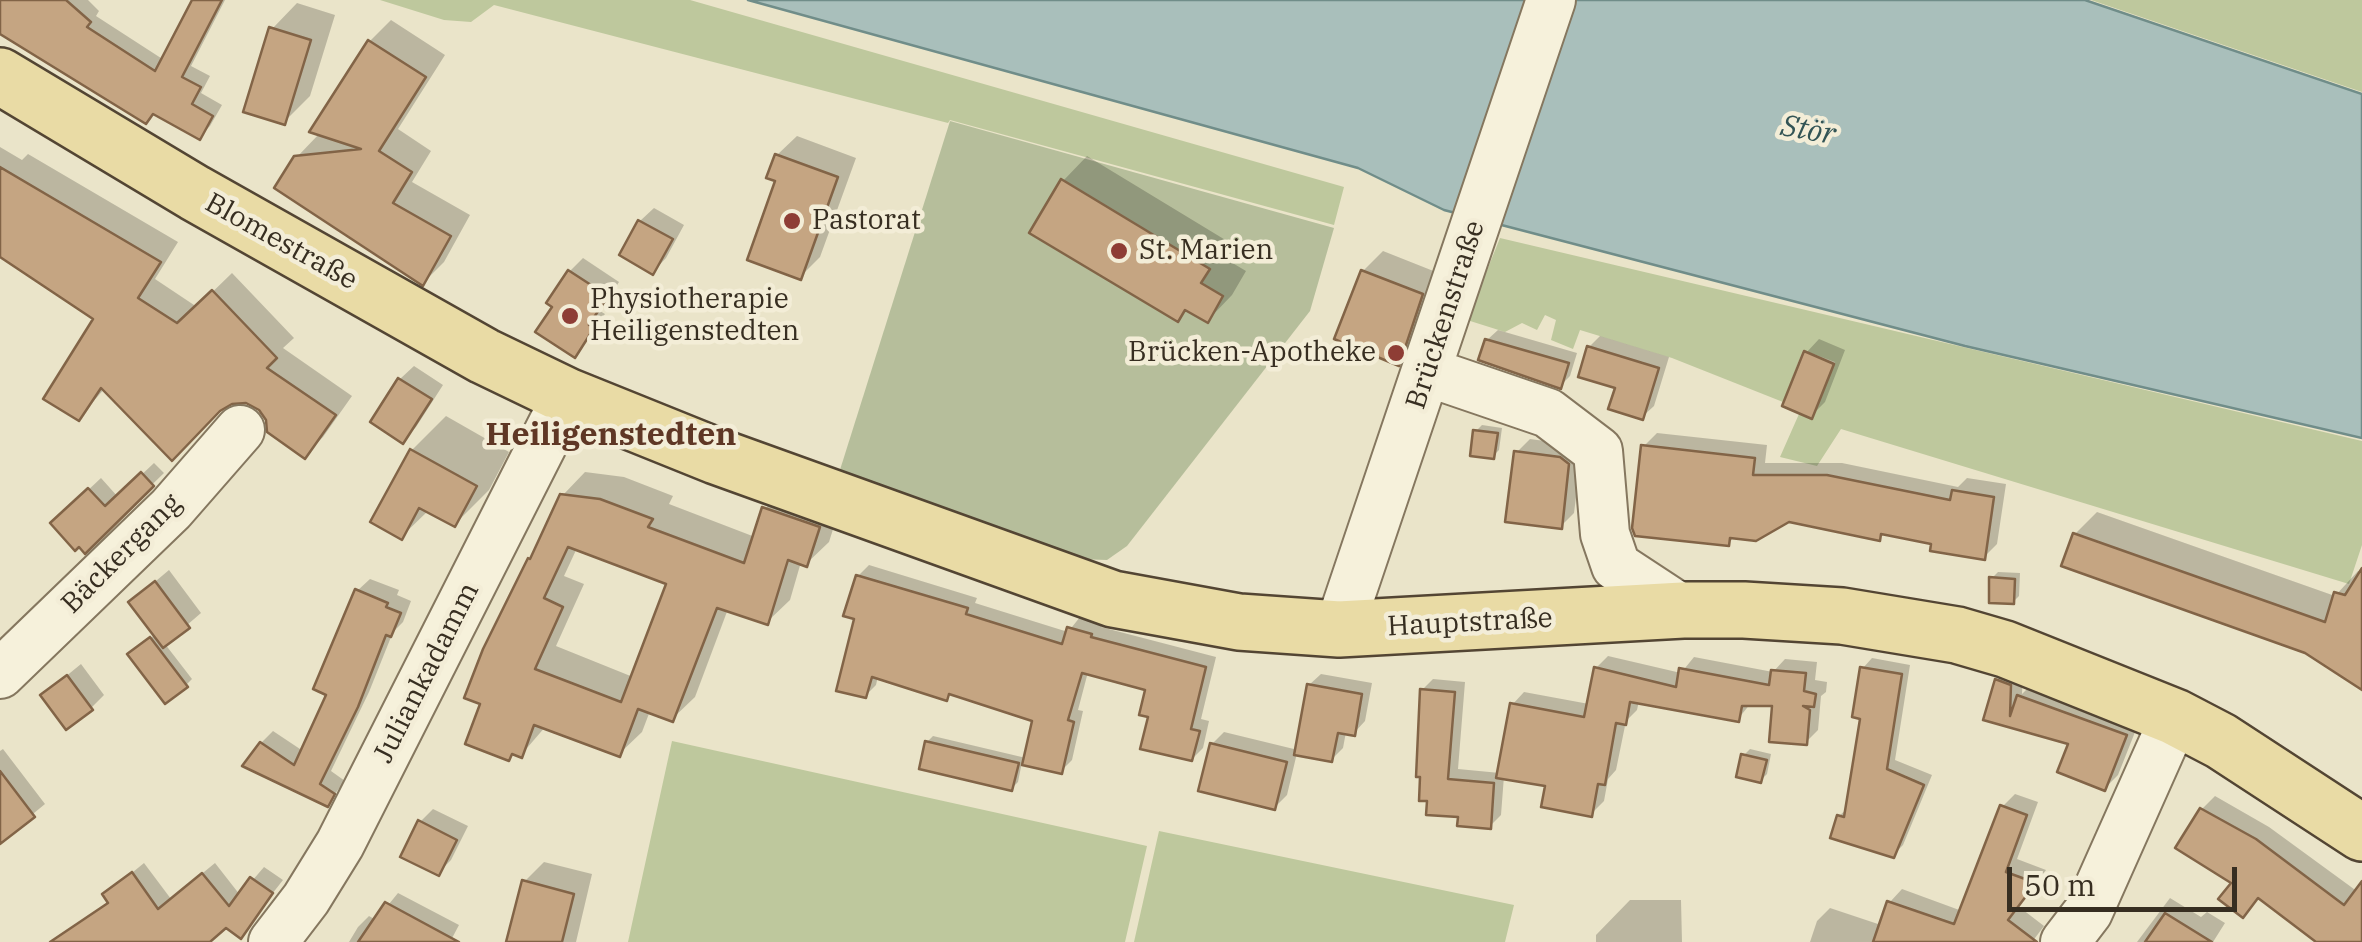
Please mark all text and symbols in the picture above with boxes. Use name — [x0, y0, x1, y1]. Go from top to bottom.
water label: Stör — [1778, 109, 1838, 153]
street label: Blomestraße — [199, 186, 363, 298]
place label: Pastorat — [812, 204, 921, 238]
marker: Pastorat — [781, 210, 803, 232]
street label: Brückenstraße — [1400, 216, 1492, 414]
place label: St. Marien — [1139, 234, 1273, 268]
marker: St. Marien — [1108, 240, 1130, 262]
place label: Physiotherapie Heiligenstedten — [590, 283, 799, 349]
marker: Physiotherapie Heiligenstedten — [559, 305, 581, 327]
place label: Brücken-Apotheke — [1128, 336, 1376, 370]
marker: Brücken-Apotheke — [1385, 342, 1407, 364]
district label: Heiligenstedten — [486, 417, 736, 455]
street label: Bäckergang — [55, 487, 189, 621]
street label: Juliankadamm — [367, 577, 487, 769]
street label: Hauptstraße — [1386, 602, 1554, 644]
scale bar — [2012, 847, 2242, 909]
text: 50 m — [2024, 865, 2096, 904]

